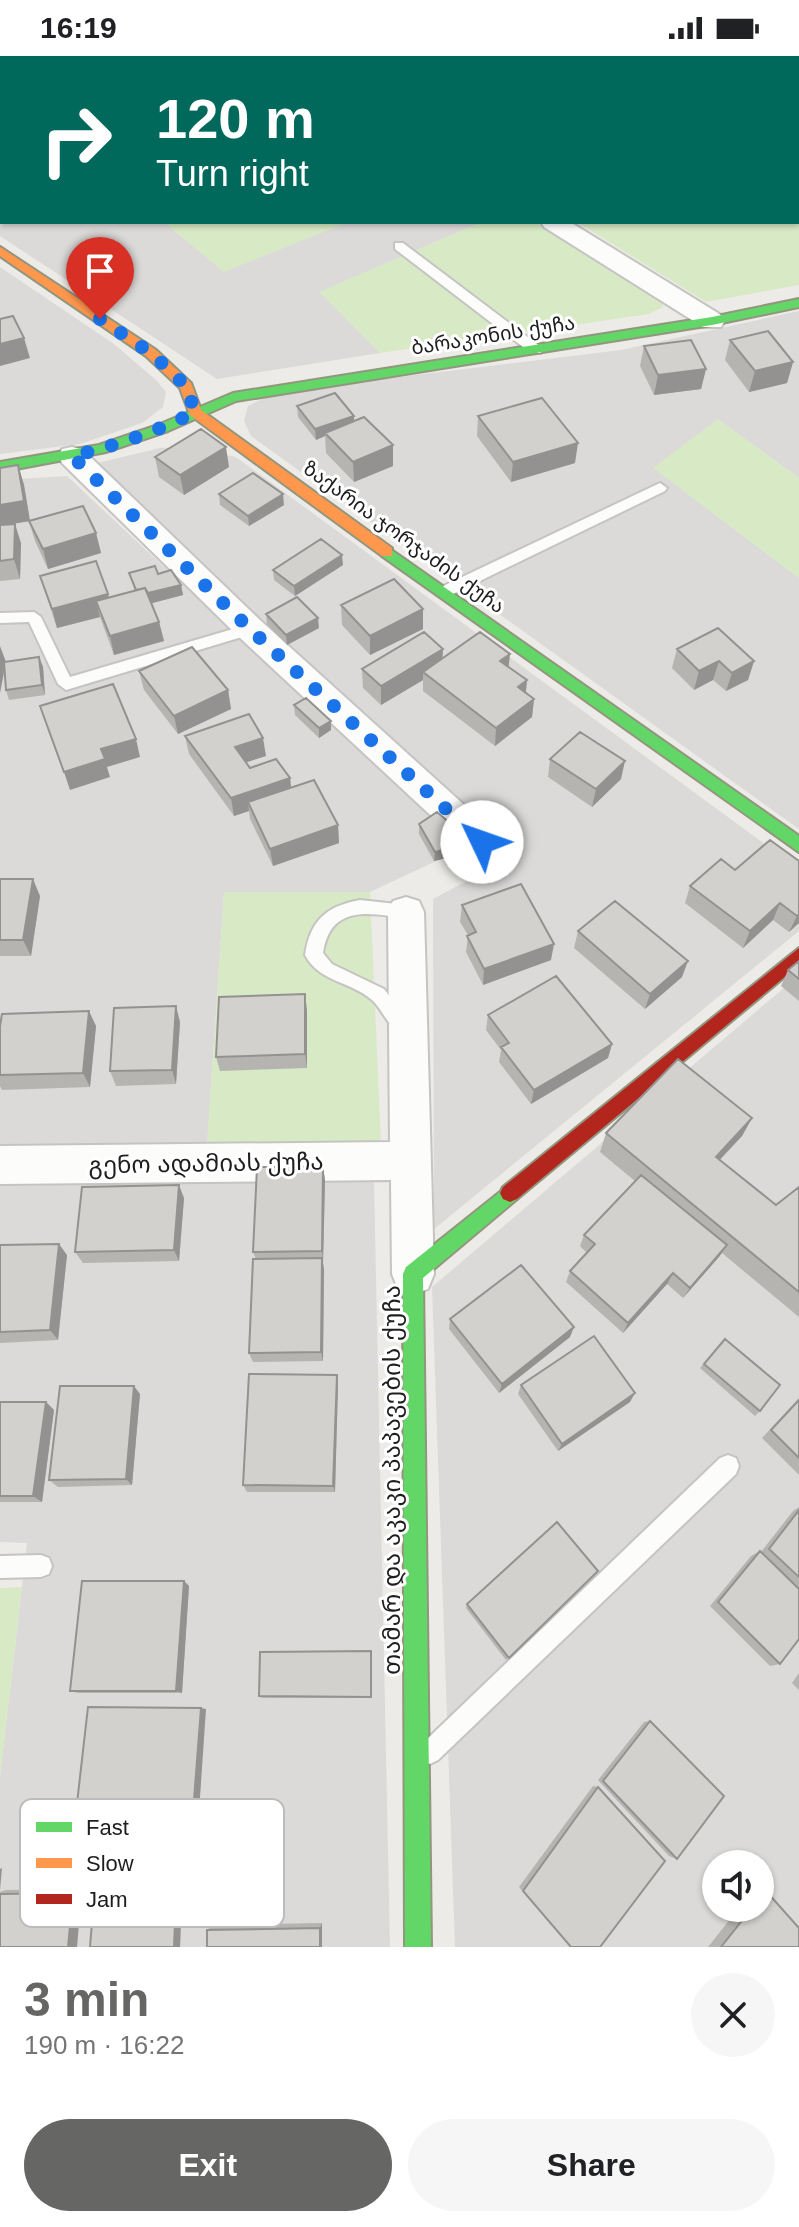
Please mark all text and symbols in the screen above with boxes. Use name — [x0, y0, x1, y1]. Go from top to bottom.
text: 16:19 — [40, 11, 117, 44]
text: 120 m — [156, 87, 315, 150]
icon: right — [24, 88, 128, 192]
text: Turn right — [156, 153, 309, 194]
pin — [66, 237, 134, 319]
icon: arrive — [78, 249, 122, 293]
street label: ბარაკონის ქუჩა — [410, 311, 577, 360]
street label: ზაქარია ჯორჯაძის ქუჩა — [299, 457, 509, 618]
position arrow — [440, 800, 524, 884]
street label: გენო ადამიას ქუჩა — [88, 1147, 324, 1180]
street label: თამარ და აკაკი პაპავების ქუჩა — [378, 1285, 406, 1675]
legend — [20, 1799, 284, 1927]
text: Fast — [86, 1815, 129, 1840]
map controls — [702, 1850, 774, 1922]
button: sound — [702, 1850, 774, 1922]
text: Slow — [86, 1851, 134, 1876]
text: Jam — [86, 1887, 128, 1912]
text: 3 min — [24, 1973, 149, 2026]
button: close — [691, 1973, 775, 2057]
text: 190 m · 16:22 — [24, 2030, 184, 2060]
button: Exit — [24, 2119, 392, 2211]
button: Share — [408, 2119, 775, 2211]

